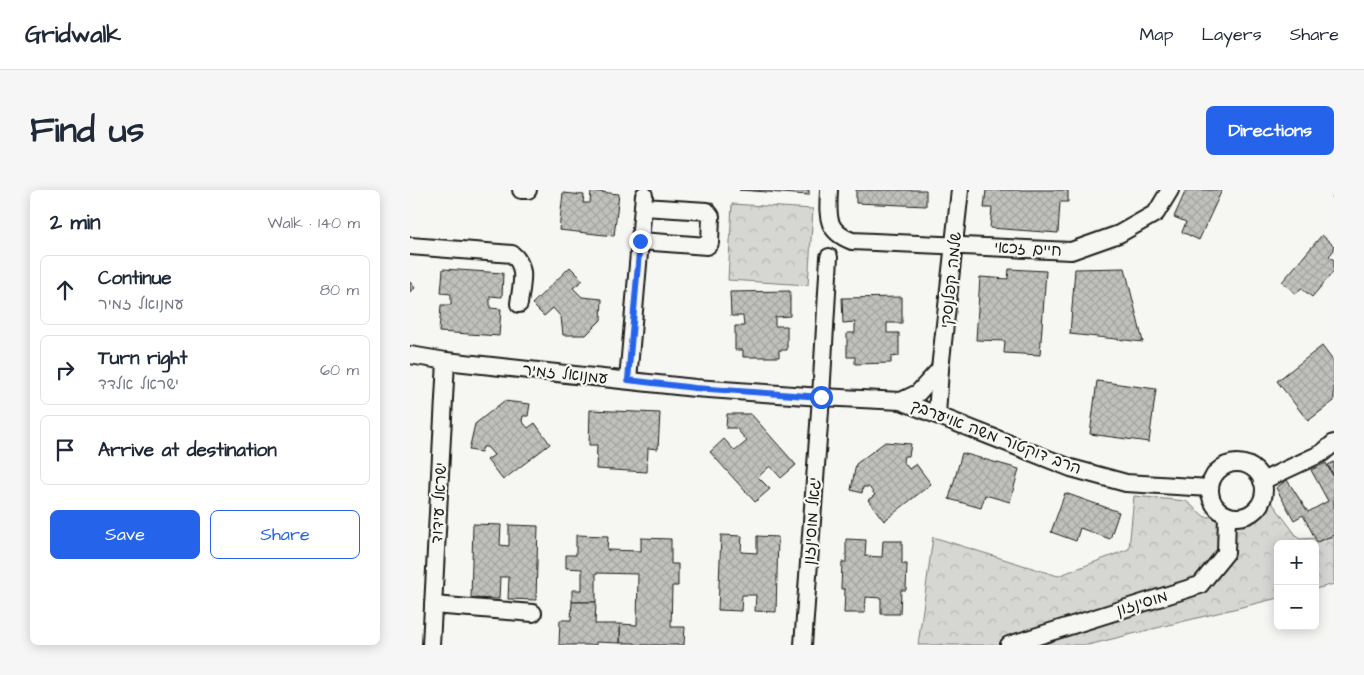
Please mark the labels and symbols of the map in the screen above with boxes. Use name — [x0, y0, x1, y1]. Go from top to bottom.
route end — [629, 230, 652, 253]
street label: שלמה קפלנסקי — [935, 231, 967, 329]
street label: חיים זכאי — [994, 236, 1062, 262]
street label: עמנואל זמיר — [521, 359, 609, 389]
route start — [810, 386, 833, 409]
street label: הרב דוקטור משה אויערבך — [907, 394, 1085, 480]
street label: ישראל עידוד — [426, 462, 452, 544]
street label: יגאל מוסינזון — [798, 476, 826, 566]
street label: מוסינזון — [1114, 585, 1170, 621]

